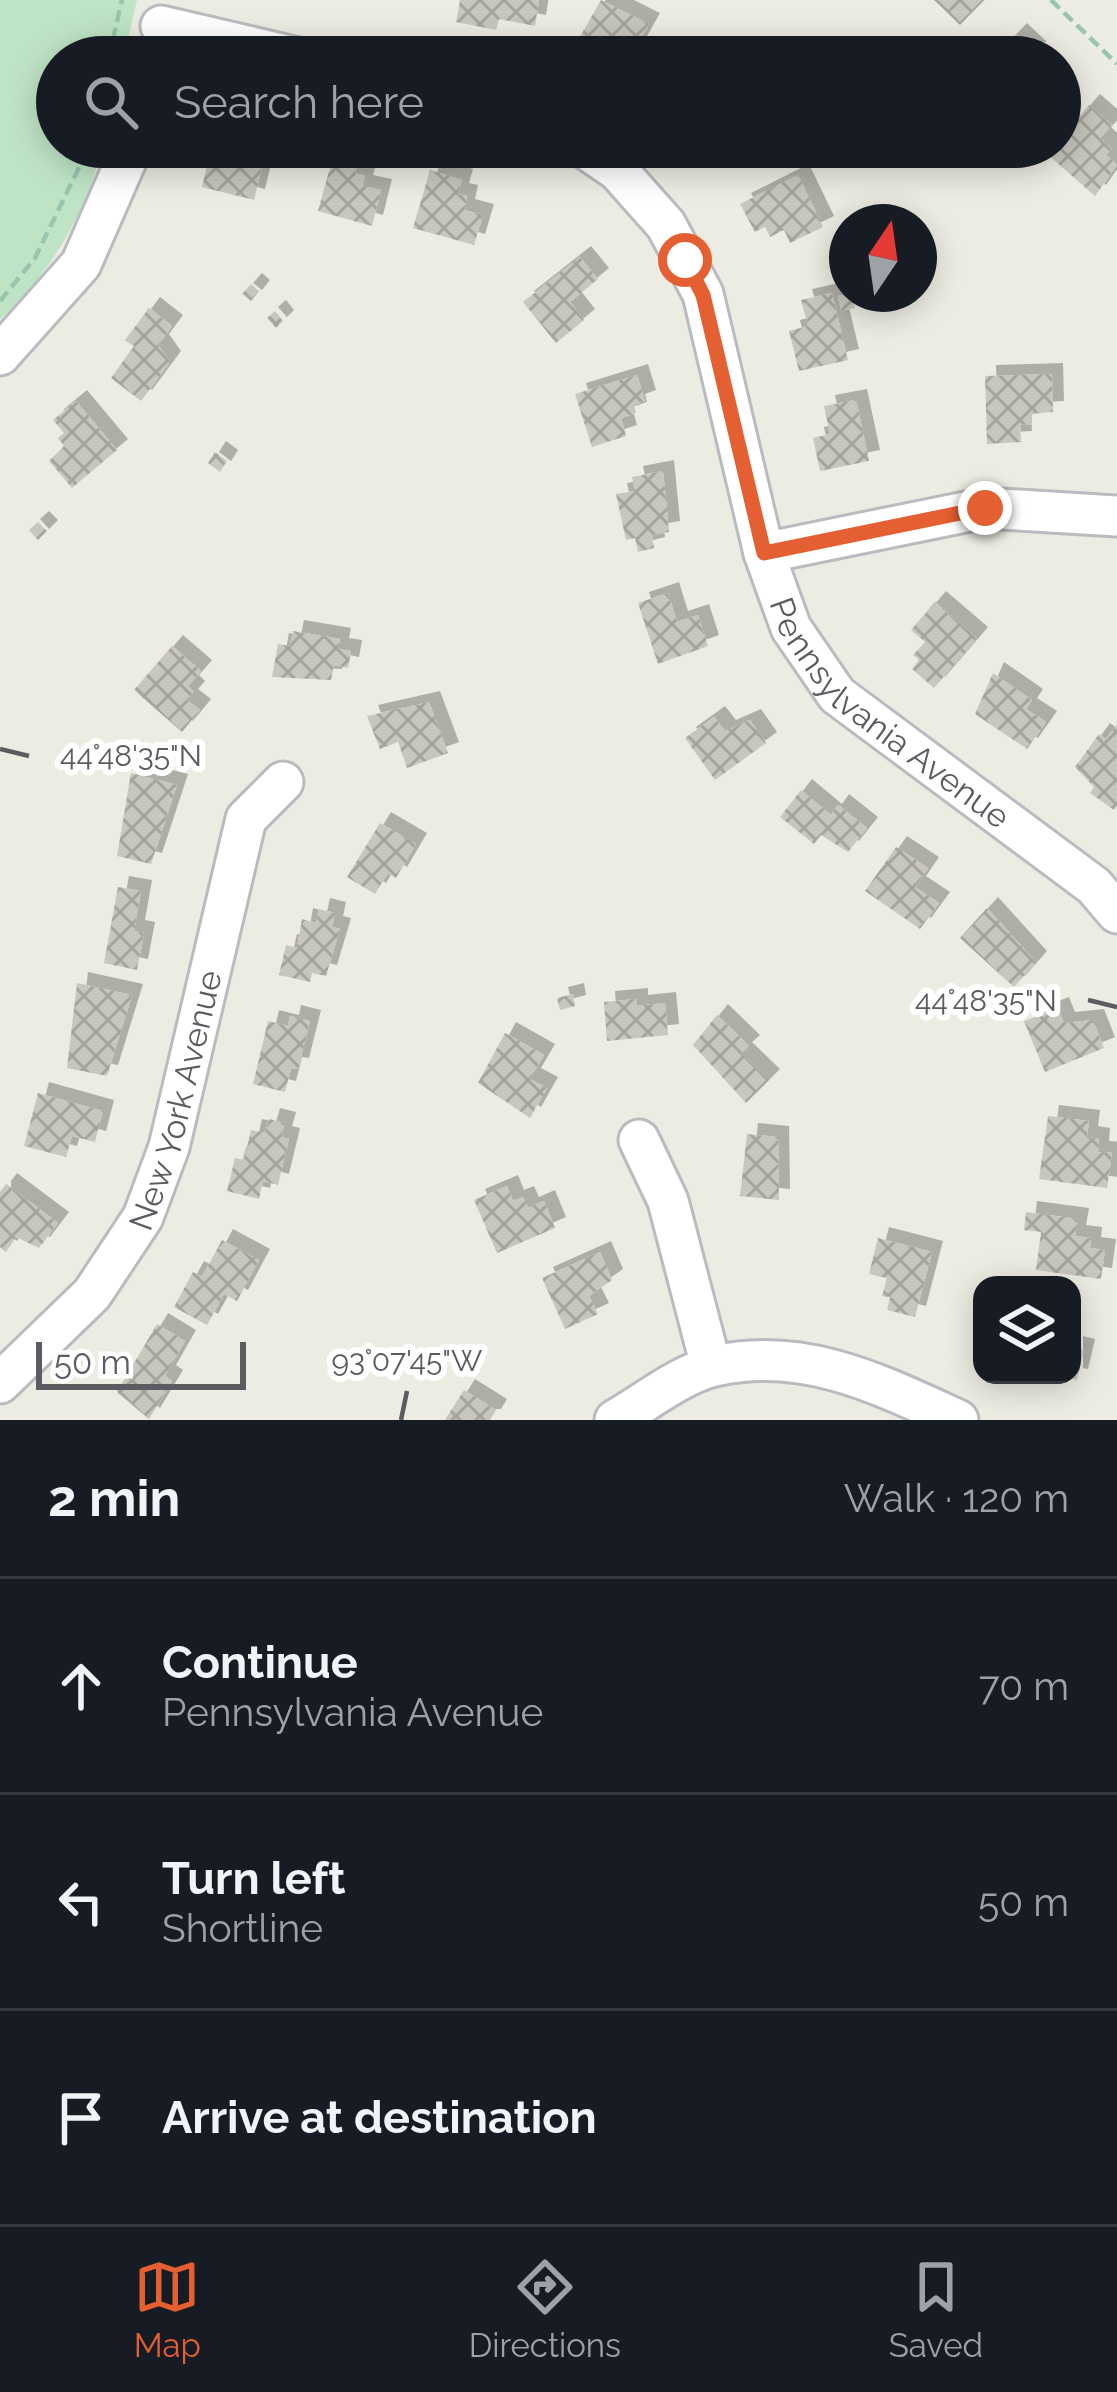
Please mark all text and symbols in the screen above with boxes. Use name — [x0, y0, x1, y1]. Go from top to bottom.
search box — [36, 36, 1081, 168]
icon: search — [78, 69, 144, 135]
text: Search here — [174, 76, 424, 129]
north arrow — [829, 204, 937, 312]
route start — [658, 233, 712, 287]
route end — [958, 481, 1012, 535]
street label: Pennsylvania Avenue — [762, 592, 1017, 836]
text: 44°48'35"N — [60, 738, 202, 773]
street label: New York Avenue — [120, 966, 229, 1235]
text: 44°48'35"N — [915, 983, 1057, 1018]
map controls — [973, 1276, 1081, 1384]
button: layers — [973, 1276, 1081, 1384]
scale bar — [36, 1336, 246, 1389]
text: 50 m — [54, 1343, 131, 1382]
text: 93°07'45"W — [331, 1343, 483, 1378]
text: 2 min — [48, 1468, 180, 1528]
text: Walk · 120 m — [844, 1475, 1069, 1521]
text: Continue — [162, 1636, 358, 1689]
icon: ahead — [48, 1653, 114, 1719]
text: 70 m — [979, 1663, 1069, 1709]
text: Pennsylvania Avenue — [162, 1689, 543, 1735]
text: Turn left — [162, 1852, 345, 1905]
icon: left — [48, 1869, 114, 1935]
text: 50 m — [978, 1879, 1069, 1925]
text: Shortline — [162, 1905, 323, 1951]
icon: arrive — [48, 2085, 114, 2151]
text: Arrive at destination — [162, 2091, 597, 2144]
tab: Map — [134, 2254, 201, 2365]
tab: Directions — [469, 2254, 621, 2365]
tab: Saved — [889, 2254, 983, 2365]

